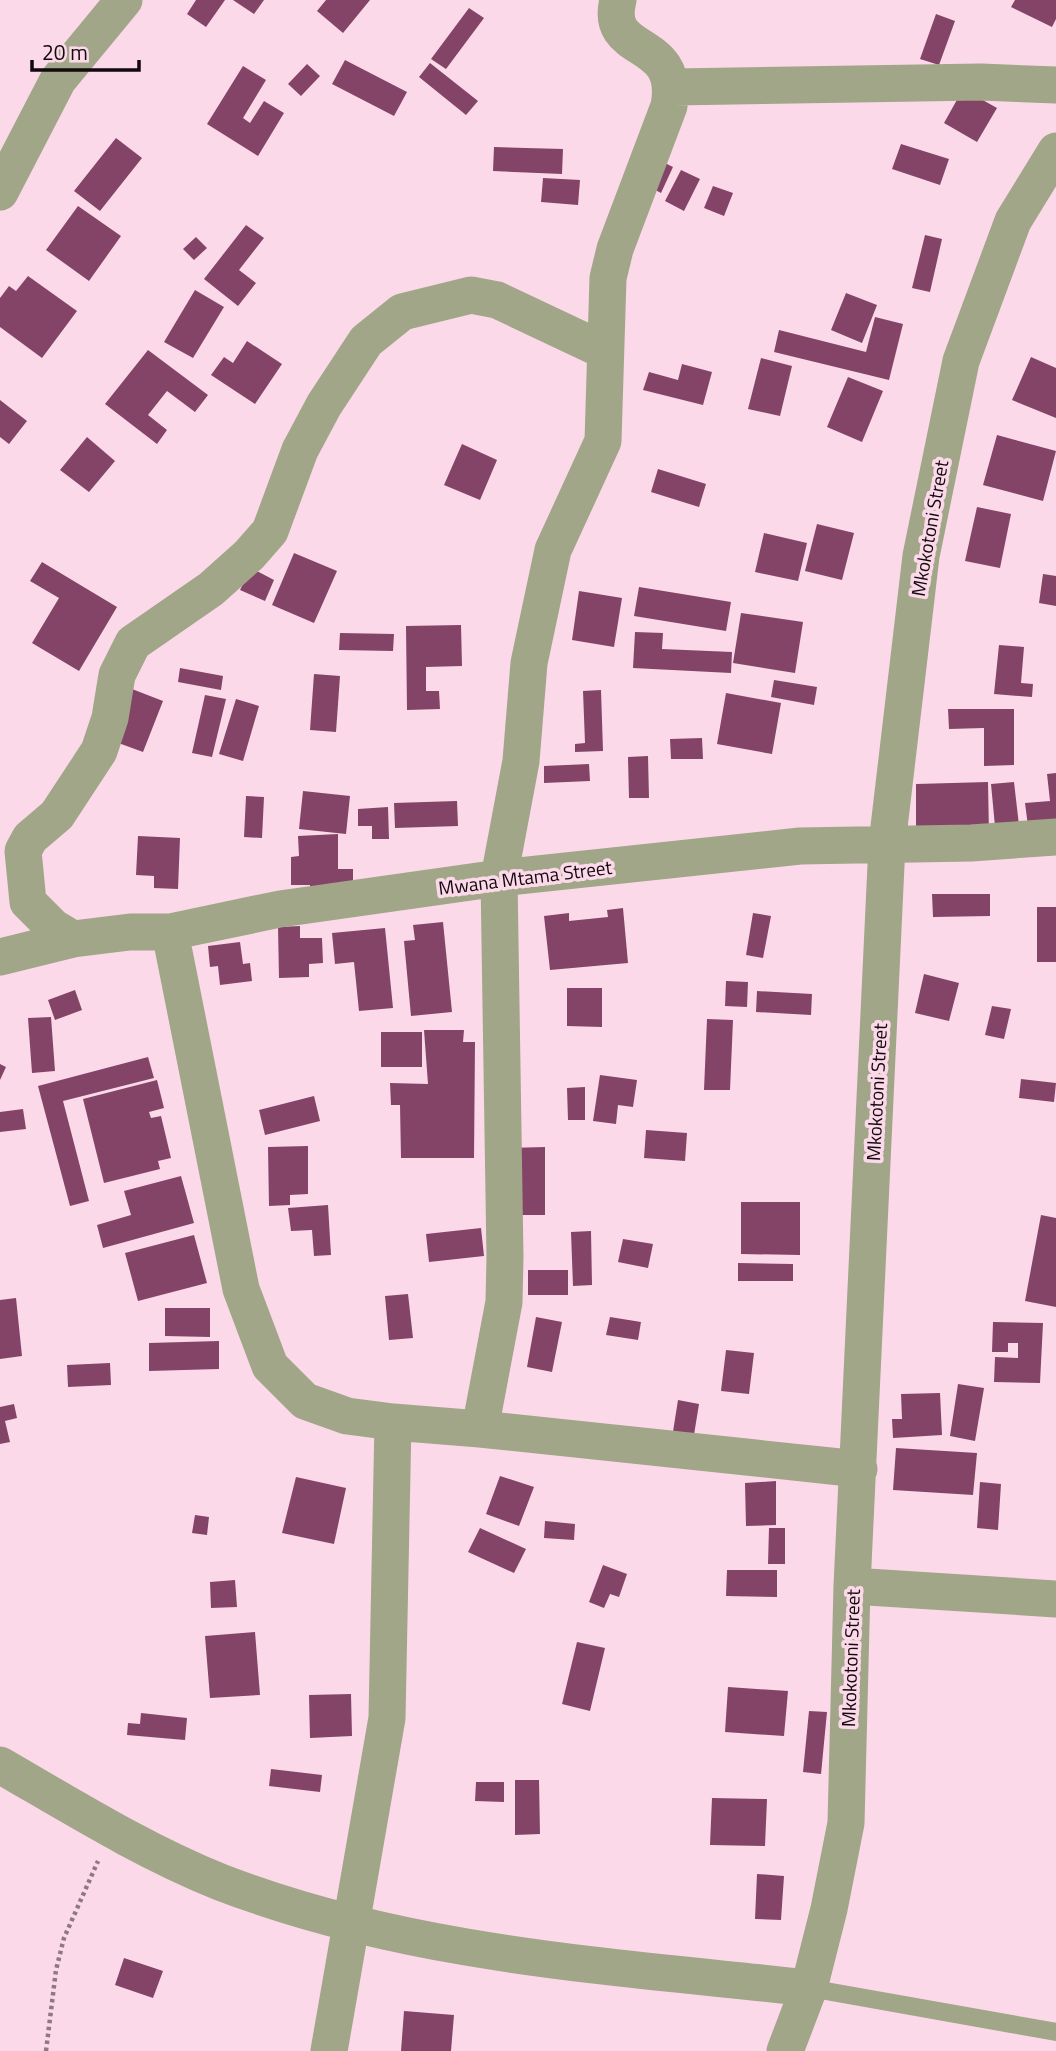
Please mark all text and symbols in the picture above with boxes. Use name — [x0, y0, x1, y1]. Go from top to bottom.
scale bar — [32, 28, 138, 72]
text: 20 m — [42, 36, 88, 68]
street label: Mkokotoni Street — [903, 457, 955, 598]
street label: Mwana Mtama Street — [437, 852, 614, 902]
street label: Mkokotoni Street — [858, 1022, 894, 1162]
street label: Mkokotoni Street — [833, 1588, 867, 1727]

